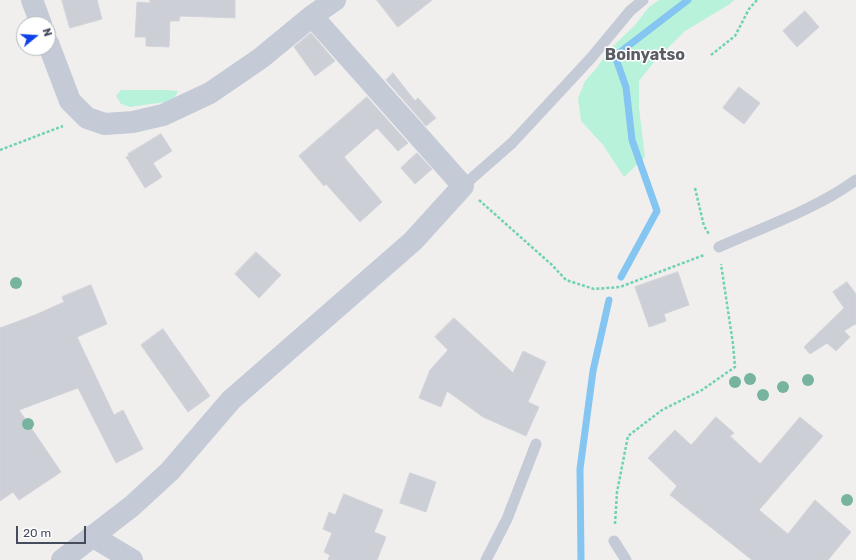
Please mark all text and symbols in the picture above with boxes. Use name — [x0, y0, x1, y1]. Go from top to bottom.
north arrow — [16, 16, 56, 56]
text: N — [40, 27, 54, 38]
district label: Boinyatso — [605, 45, 685, 65]
scale bar — [18, 518, 88, 544]
text: 20 m — [23, 526, 51, 540]

